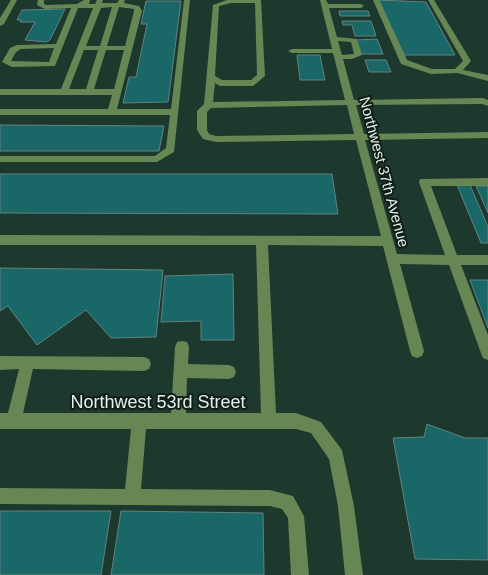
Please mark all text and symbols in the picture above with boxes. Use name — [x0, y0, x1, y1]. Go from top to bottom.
street label: Northwest 37th Avenue — [356, 95, 413, 249]
street label: Northwest 53rd Street — [70, 392, 246, 412]

